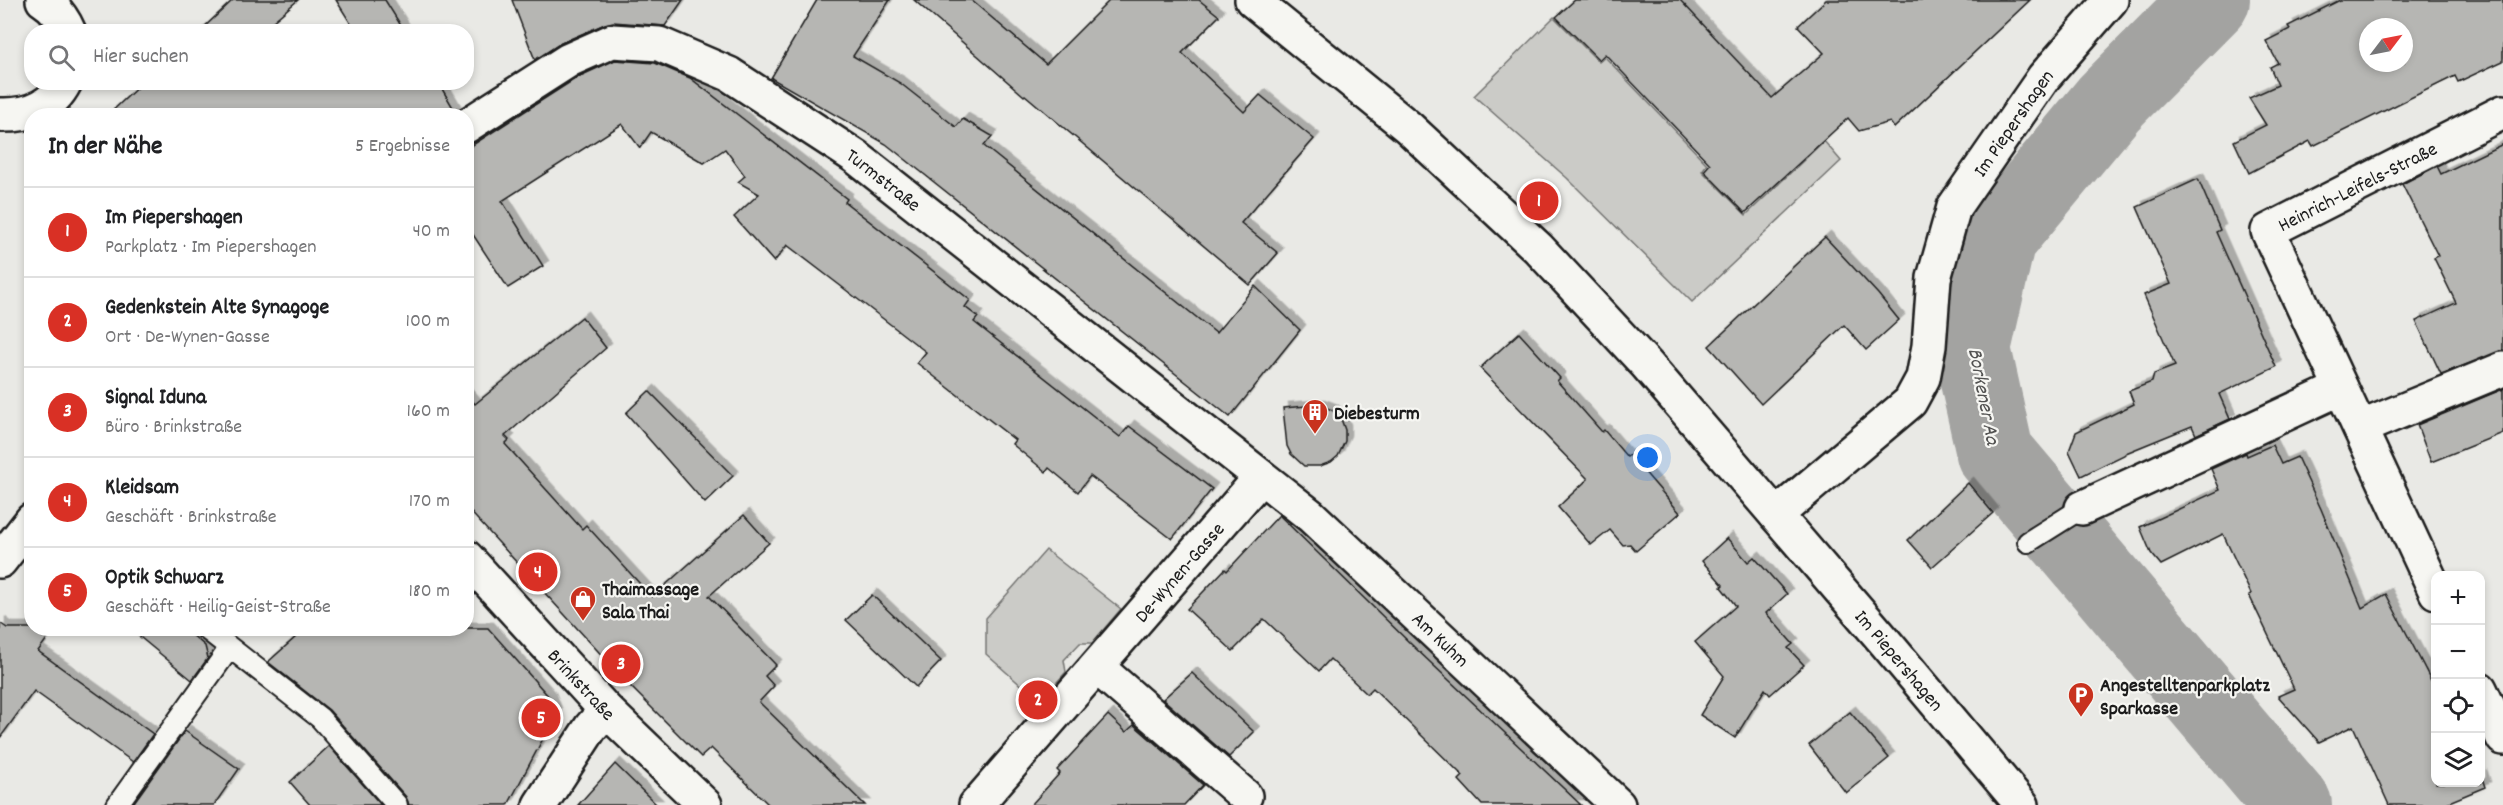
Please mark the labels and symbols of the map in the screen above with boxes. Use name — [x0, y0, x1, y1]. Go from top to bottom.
north arrow — [2359, 18, 2413, 72]
street label: Im Piepershagen — [1968, 64, 2062, 184]
street label: Heinrich-Leifels-Straße — [2274, 136, 2443, 241]
street label: Turmstraße — [839, 143, 926, 220]
pin: 1 — [1520, 178, 1558, 224]
water label: Borkener Aa — [1958, 346, 2006, 449]
building icon: Diebesturm — [1300, 397, 1330, 435]
place label: Diebesturm — [1334, 401, 1420, 429]
your location — [1633, 443, 1662, 472]
street label: De-Wynen-Gasse — [1129, 517, 1233, 630]
pin: 4 — [518, 550, 558, 594]
place label: Thaimassage Sala Thai — [602, 577, 699, 628]
shop icon: Thaimassage Sala Thai — [568, 584, 598, 622]
street label: Im Piepershagen — [1846, 605, 1949, 719]
street label: Am Kuhm — [1404, 607, 1474, 675]
pin: 3 — [602, 642, 640, 686]
street label: Brinkstraße — [540, 644, 620, 729]
place label: Angestelltenparkplatz Sparkasse — [2100, 673, 2270, 724]
pin: 2 — [1018, 678, 1058, 722]
parking icon: Angestelltenparkplatz Sparkasse — [2066, 680, 2096, 718]
pin: 5 — [522, 696, 560, 740]

